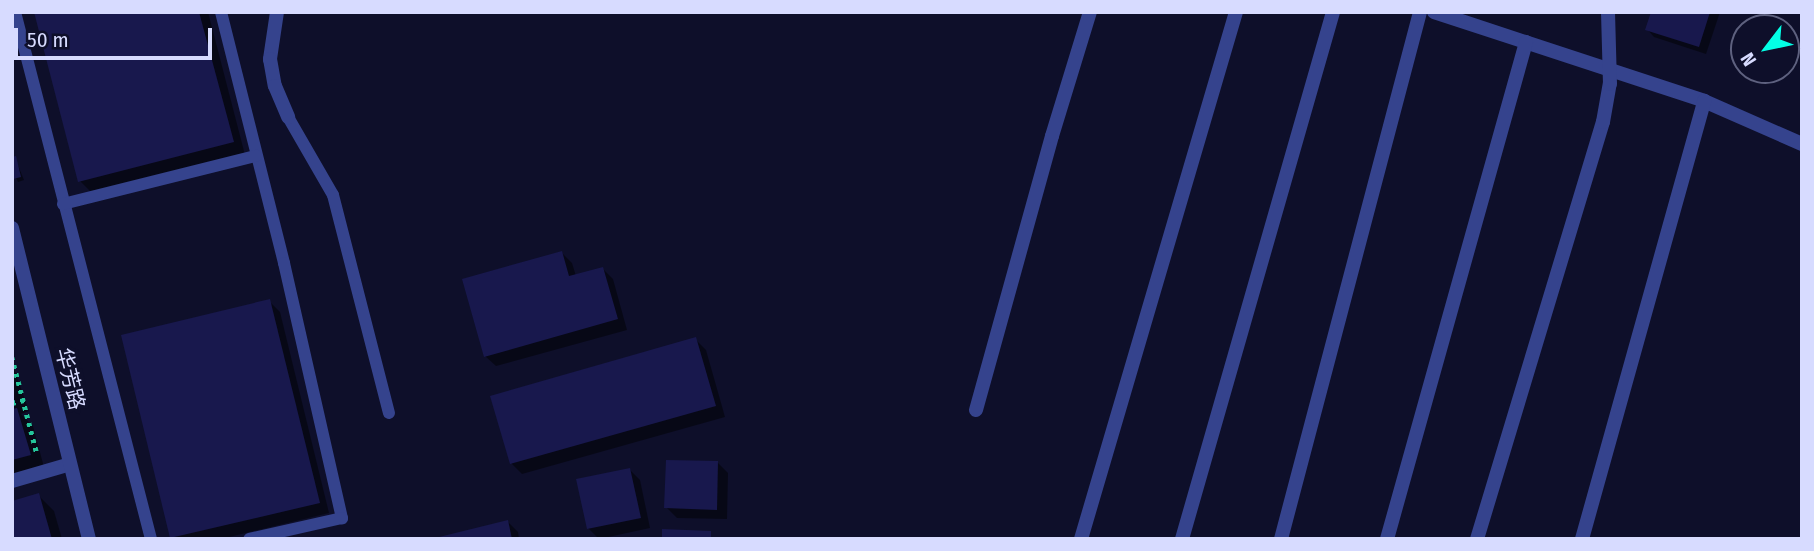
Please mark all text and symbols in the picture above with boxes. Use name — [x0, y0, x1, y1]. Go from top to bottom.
scale bar — [18, 14, 215, 58]
north arrow — [1730, 14, 1800, 84]
text: 50 m — [27, 27, 69, 53]
text: N — [1736, 48, 1761, 70]
street label: 华芳路 — [50, 345, 90, 413]

